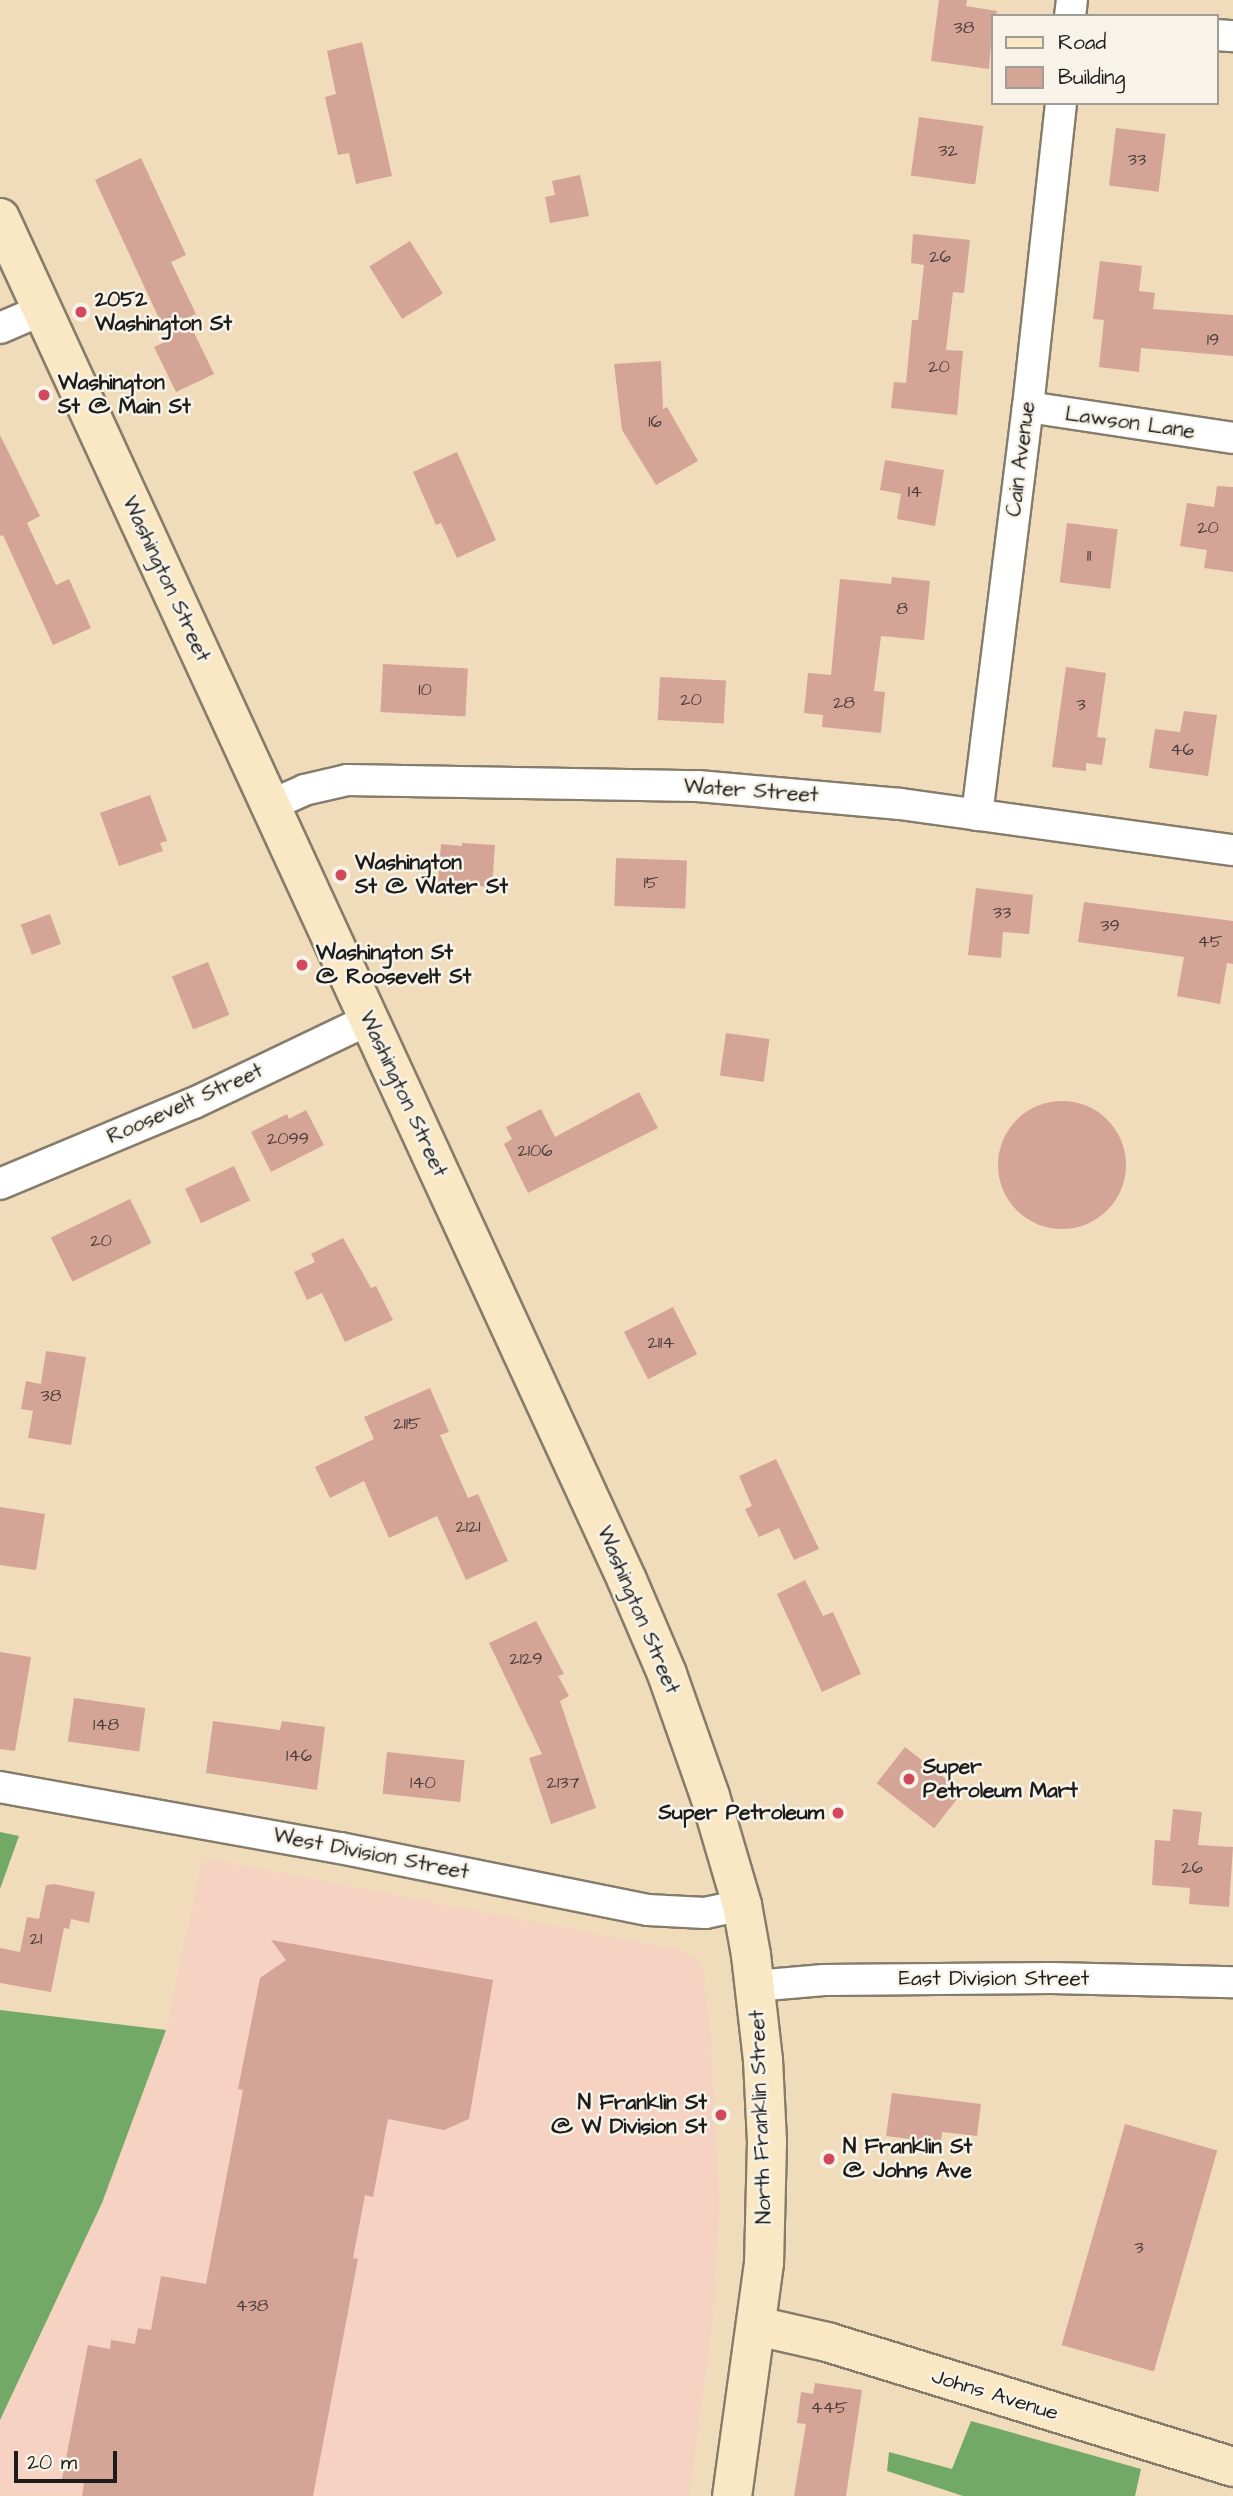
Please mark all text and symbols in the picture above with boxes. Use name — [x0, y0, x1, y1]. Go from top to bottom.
legend — [992, 14, 1219, 105]
house number: 38 — [954, 17, 974, 39]
text: Road — [1058, 28, 1106, 57]
text: Building — [1058, 63, 1125, 92]
house number: 32 — [938, 140, 958, 162]
house number: 33 — [1128, 149, 1146, 171]
house number: 26 — [929, 246, 951, 268]
place label: 2052 Washington St — [95, 287, 232, 337]
marker: 2052 Washington St — [73, 304, 89, 320]
house number: 19 — [1207, 329, 1219, 351]
house number: 20 — [928, 356, 950, 378]
place label: Washington St @ Main St — [58, 370, 191, 420]
marker: Washington St @ Main St — [36, 387, 52, 403]
street label: Cain Avenue — [1001, 400, 1041, 518]
street label: Lawson Lane — [1064, 401, 1196, 445]
house number: 16 — [648, 411, 662, 433]
house number: 14 — [908, 481, 922, 503]
street label: Washington Street — [117, 492, 215, 666]
house number: 20 — [1197, 517, 1219, 539]
house number: 11 — [1087, 545, 1091, 567]
house number: 8 — [896, 598, 908, 620]
house number: 10 — [418, 679, 432, 701]
house number: 20 — [680, 689, 702, 711]
house number: 28 — [833, 692, 855, 714]
house number: 3 — [1076, 694, 1086, 716]
house number: 46 — [1170, 739, 1194, 761]
street label: Water Street — [683, 774, 819, 808]
place label: Washington St @ Water St — [355, 850, 508, 900]
marker: Washington St @ Water St — [333, 867, 349, 883]
house number: 15 — [643, 872, 659, 894]
house number: 33 — [993, 902, 1011, 924]
house number: 39 — [1100, 915, 1120, 937]
house number: 45 — [1198, 931, 1222, 953]
place label: Washington St @ Roosevelt St — [316, 940, 471, 990]
marker: Washington St @ Roosevelt St — [294, 957, 310, 973]
street label: Washington Street — [354, 1007, 452, 1181]
street label: Roosevelt Street — [103, 1058, 267, 1150]
house number: 2099 — [267, 1128, 309, 1150]
house number: 2106 — [517, 1140, 553, 1162]
house number: 20 — [90, 1230, 112, 1252]
house number: 2114 — [647, 1332, 675, 1354]
house number: 38 — [41, 1385, 61, 1407]
house number: 2115 — [393, 1413, 421, 1435]
house number: 2121 — [455, 1516, 481, 1538]
street label: Washington Street — [591, 1522, 685, 1698]
house number: 2129 — [509, 1648, 543, 1670]
house number: 148 — [93, 1714, 119, 1736]
house number: 146 — [286, 1745, 312, 1767]
place label: Super Petroleum Mart — [923, 1754, 1078, 1804]
marker: Super Petroleum Mart — [901, 1771, 917, 1787]
house number: 140 — [410, 1772, 436, 1794]
house number: 2137 — [547, 1772, 579, 1794]
place label: Super Petroleum — [658, 1800, 824, 1826]
marker: Super Petroleum — [830, 1805, 846, 1821]
street label: West Division Street — [271, 1823, 471, 1885]
house number: 26 — [1181, 1857, 1203, 1879]
house number: 21 — [30, 1928, 42, 1950]
street label: East Division Street — [899, 1966, 1089, 1992]
street label: North Franklin Street — [745, 2010, 777, 2224]
place label: N Franklin St @ W Division St — [551, 2090, 707, 2140]
marker: N Franklin St @ W Division St — [713, 2107, 729, 2123]
place label: N Franklin St @ Johns Ave — [843, 2134, 972, 2184]
marker: N Franklin St @ Johns Ave — [821, 2151, 837, 2167]
house number: 3 — [1134, 2237, 1144, 2259]
house number: 438 — [235, 2295, 269, 2317]
street label: Johns Avenue — [929, 2364, 1061, 2426]
house number: 445 — [810, 2397, 848, 2419]
scale bar — [18, 2436, 121, 2480]
text: 20 m — [27, 2448, 77, 2477]

